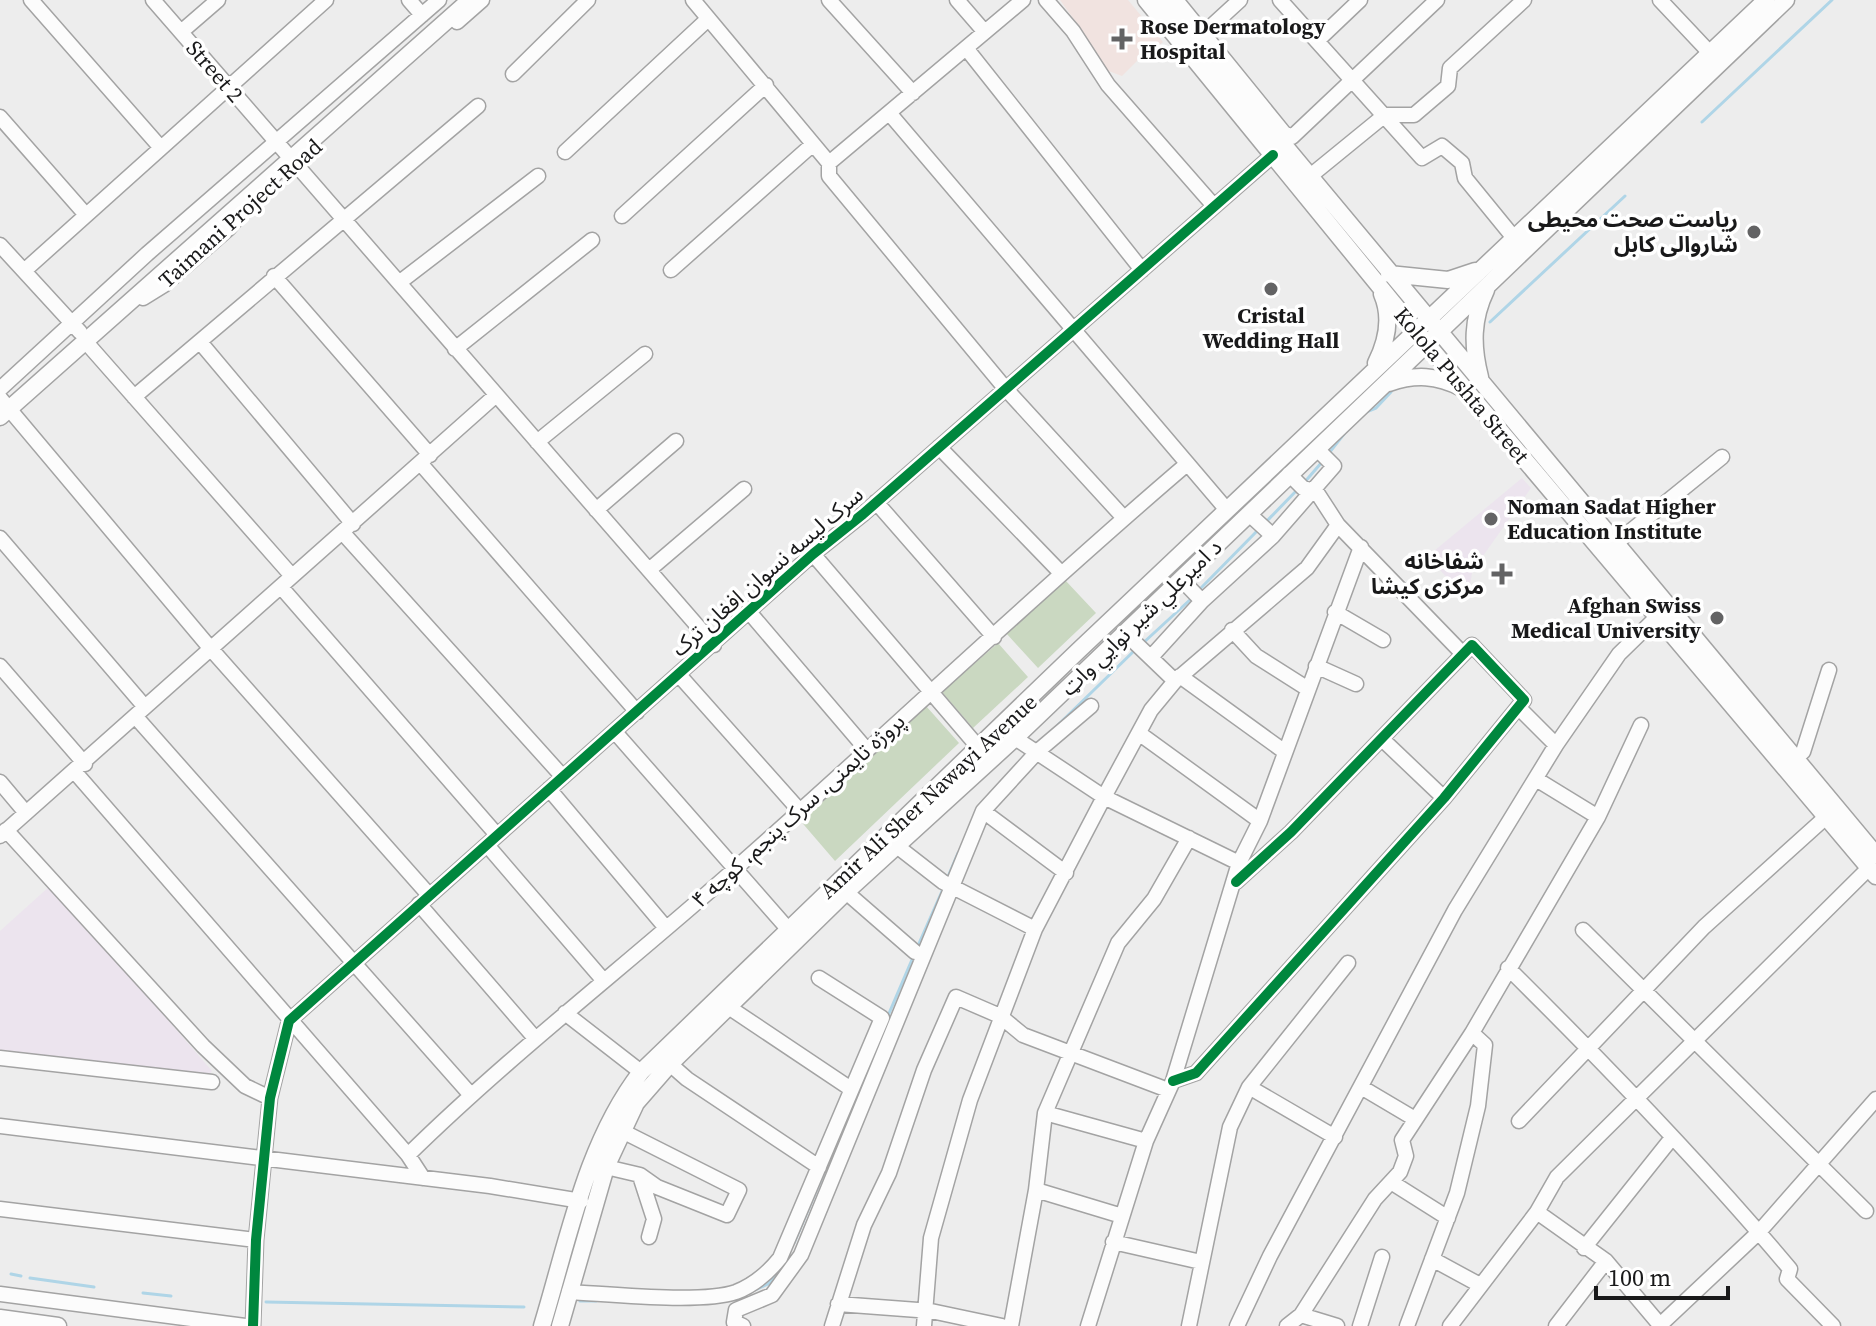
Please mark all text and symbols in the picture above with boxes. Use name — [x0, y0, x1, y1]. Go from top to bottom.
place label: Rose Dermatology Hospital — [1140, 11, 1326, 66]
marker: Rose Dermatology Hospital — [1111, 28, 1133, 50]
street label: Street 2 — [180, 34, 250, 108]
street label: Taimani Project Road — [152, 131, 329, 294]
place label: ریاست صحت محیطی شاروالی کابل — [1528, 204, 1738, 259]
marker: ریاست صحت محیطی شاروالی کابل — [1745, 223, 1763, 241]
marker: Cristal Wedding Hall — [1262, 280, 1280, 298]
place label: Cristal Wedding Hall — [1203, 300, 1339, 355]
street label: Kolola Pushta Street — [1388, 300, 1537, 470]
street label: سرک لیسه نسوان افغان‌ ترک — [665, 479, 869, 663]
place label: Noman Sadat Higher Education Institute — [1507, 491, 1717, 546]
marker: Noman Sadat Higher Education Institute — [1482, 510, 1500, 528]
street label: د امیرعلي شیر نوايي واټ — [1054, 532, 1230, 703]
place label: شفاخانه مرکزی کیشا — [1371, 546, 1484, 601]
marker: شفاخانه مرکزی کیشا — [1491, 563, 1513, 585]
place label: Afghan Swiss Medical University — [1511, 590, 1701, 645]
marker: Afghan Swiss Medical University — [1708, 609, 1726, 627]
street label: Amir Ali Sher Nawayi Avenue — [813, 687, 1043, 905]
street label: پروژه تایمنی، سرک پنجم، کوچه ۴ — [685, 706, 913, 916]
scale bar — [1596, 1250, 1728, 1300]
text: 100 m — [1608, 1261, 1671, 1294]

